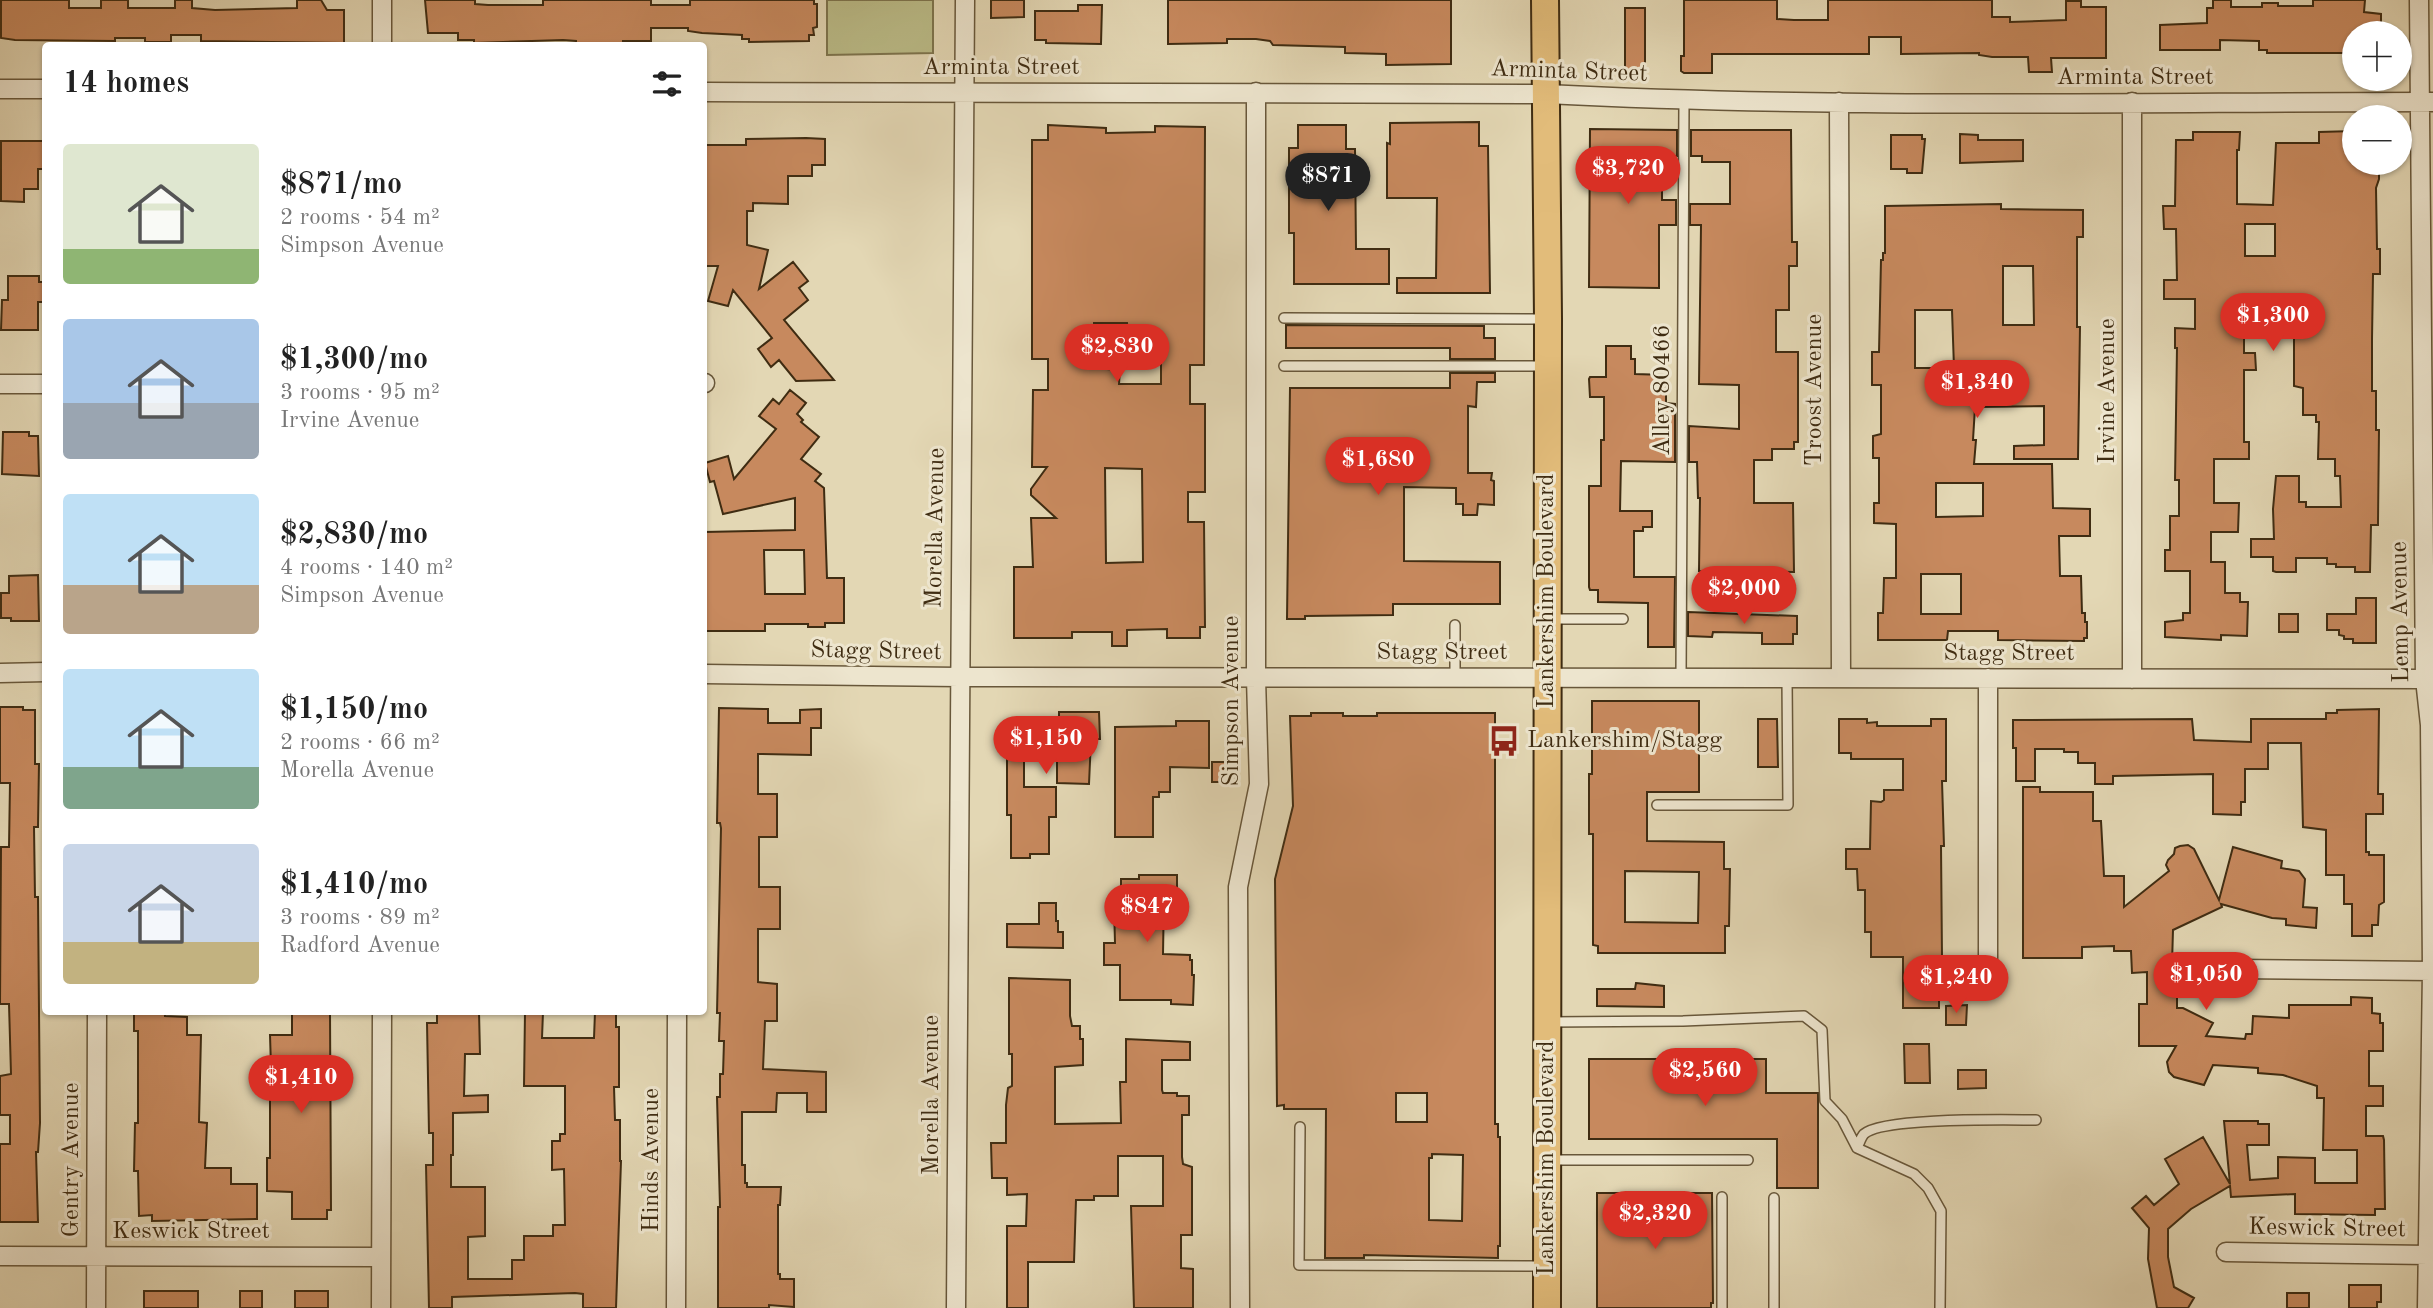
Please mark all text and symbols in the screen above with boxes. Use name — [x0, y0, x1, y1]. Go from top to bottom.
map controls — [2342, 21, 2412, 175]
button: + — [2342, 21, 2412, 91]
street label: Arminta Street — [922, 56, 1080, 80]
street label: Arminta Street — [1490, 57, 1648, 87]
icon: filters — [648, 65, 686, 103]
street label: Arminta Street — [2056, 66, 2214, 90]
text: 14 homes — [63, 69, 189, 99]
button: − — [2342, 105, 2412, 175]
pin: $3,720 — [1571, 146, 1685, 206]
pin: $871 — [1287, 154, 1369, 213]
text: $3,720 — [1591, 157, 1665, 180]
text: $871 — [1301, 164, 1355, 187]
text: $871/mo — [280, 170, 402, 200]
icon: home — [119, 172, 203, 256]
text: 2 rooms · 54 m² — [280, 206, 440, 229]
text: Simpson Avenue — [280, 234, 444, 257]
pin: $1,300 — [2216, 294, 2330, 353]
text: $1,300 — [2236, 304, 2310, 327]
street label: Troost Avenue — [1803, 314, 1827, 466]
street label: Irvine Avenue — [2096, 318, 2120, 464]
pin: $2,830 — [1060, 324, 1174, 384]
street label: Alley 80466 — [1651, 324, 1675, 456]
text: $2,830 — [1080, 335, 1154, 358]
text: $1,300/mo — [280, 345, 428, 375]
icon: home — [119, 347, 203, 431]
pin: $1,340 — [1920, 360, 2034, 420]
text: $1,340 — [1940, 371, 2014, 394]
text: 3 rooms · 95 m² — [280, 381, 440, 404]
text: Irvine Avenue — [280, 409, 419, 432]
pin: $1,680 — [1321, 438, 1435, 497]
street label: Morella Avenue — [923, 447, 949, 609]
text: $1,680 — [1341, 448, 1415, 471]
street label: Lankershim Boulevard — [1535, 474, 1559, 708]
text: $2,830/mo — [280, 520, 428, 550]
icon: home — [119, 522, 203, 606]
street label: Lemp Avenue — [2388, 541, 2414, 683]
text: 4 rooms · 140 m² — [280, 556, 453, 579]
pin: $2,000 — [1687, 566, 1801, 626]
text: $2,000 — [1707, 577, 1781, 600]
text: Simpson Avenue — [280, 584, 444, 607]
street label: Simpson Avenue — [1220, 615, 1244, 787]
street label: Stagg Street — [810, 639, 942, 665]
street label: Stagg Street — [1376, 641, 1508, 665]
street label: Stagg Street — [1943, 642, 2075, 666]
text: $1,150/mo — [280, 695, 428, 725]
icon: home — [119, 697, 203, 781]
pin: $1,150 — [989, 716, 1103, 776]
bus stop icon: Lankershim/Stagg — [1487, 724, 1521, 758]
text: $1,150 — [1009, 727, 1083, 750]
place label: Lankershim/Stagg — [1527, 729, 1722, 753]
text: 2 rooms · 66 m² — [280, 731, 440, 754]
text: Morella Avenue — [280, 759, 434, 782]
text: $1,410/mo — [280, 870, 428, 900]
icon: home — [119, 872, 203, 956]
pin: $847 — [1106, 884, 1188, 944]
text: $847 — [1120, 895, 1174, 918]
text: 3 rooms · 89 m² — [280, 906, 440, 929]
text: Radford Avenue — [280, 934, 440, 957]
pin: $1,050 — [2149, 953, 2263, 1012]
pin: $1,240 — [1899, 956, 2013, 1015]
text: $1,050 — [2169, 963, 2243, 986]
text: $1,240 — [1919, 966, 1993, 989]
street label: Morella Avenue — [920, 1015, 944, 1175]
street label: Lankershim Boulevard — [1535, 1041, 1559, 1275]
pin: $2,560 — [1648, 1048, 1762, 1108]
pin: $1,410 — [244, 1056, 358, 1115]
text: $2,560 — [1668, 1059, 1742, 1082]
text: $1,410 — [264, 1066, 338, 1089]
street label: Gentry Avenue — [60, 1082, 84, 1238]
street label: Hinds Avenue — [640, 1088, 664, 1232]
pin: $2,320 — [1598, 1192, 1712, 1251]
text: $2,320 — [1618, 1202, 1692, 1225]
street label: Keswick Street — [2248, 1216, 2406, 1242]
street label: Keswick Street — [112, 1220, 270, 1244]

